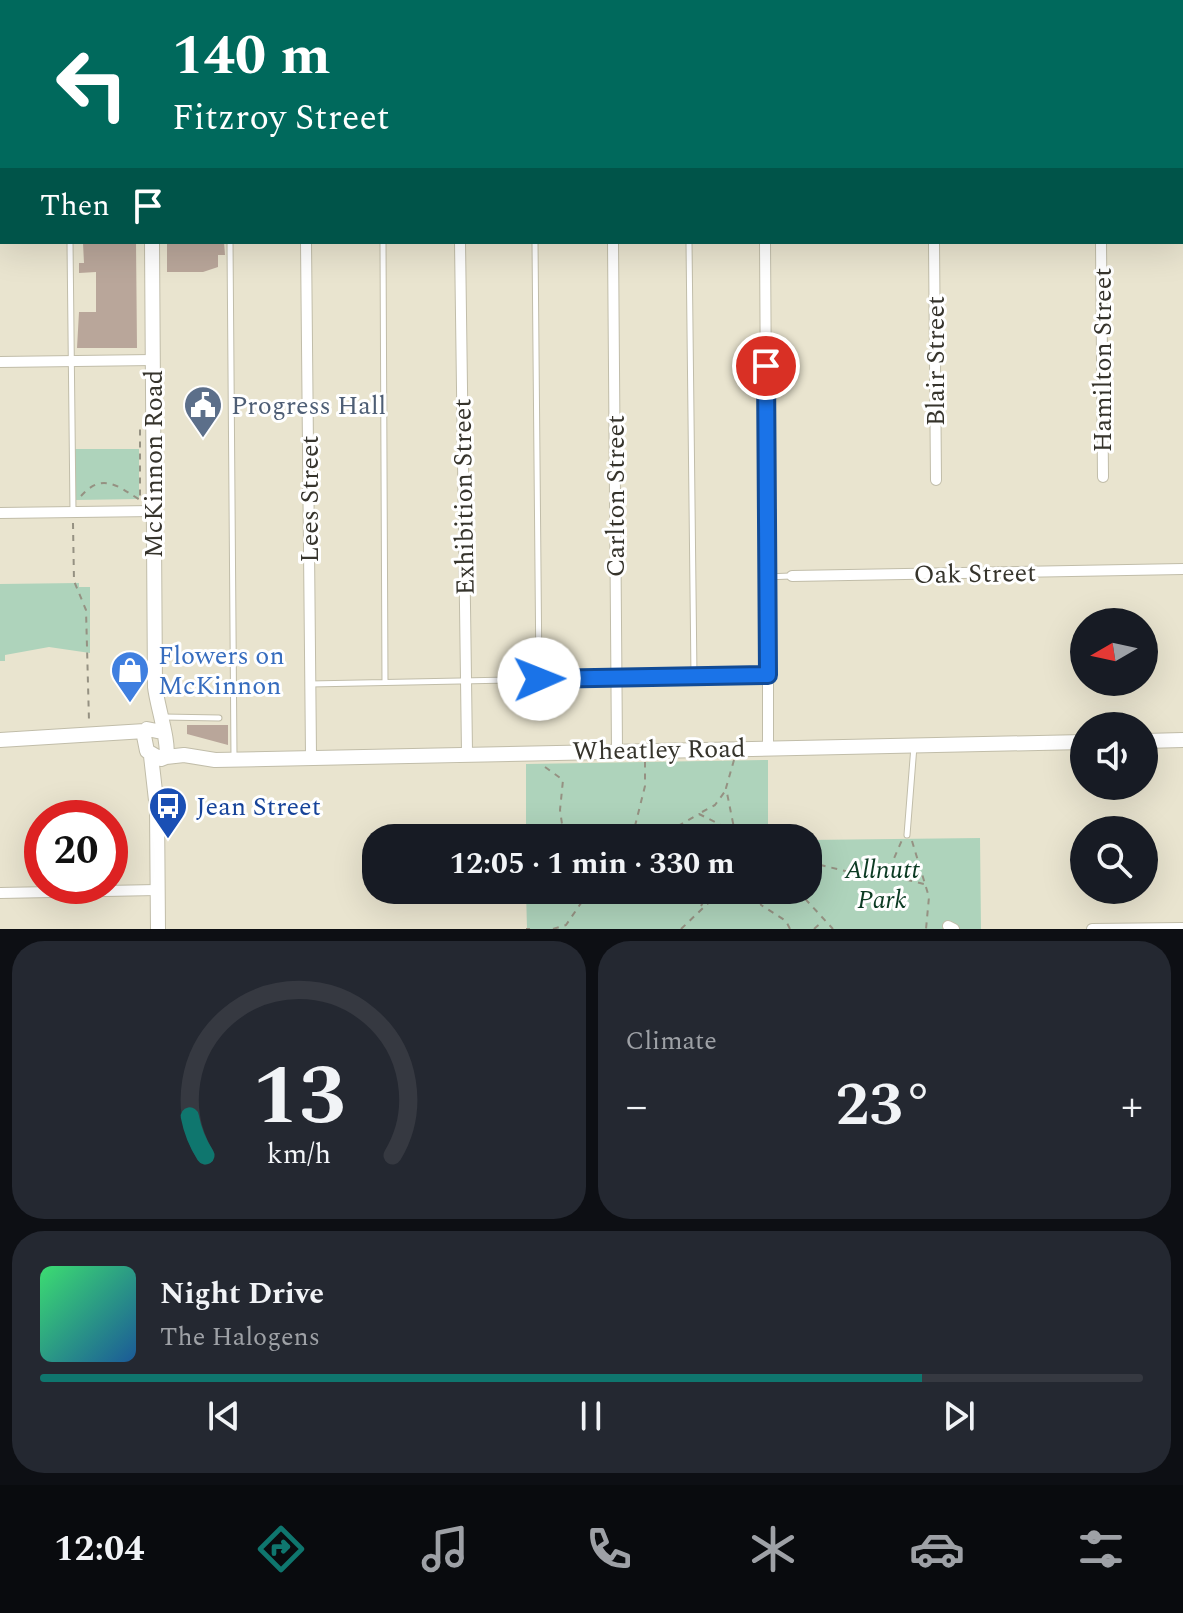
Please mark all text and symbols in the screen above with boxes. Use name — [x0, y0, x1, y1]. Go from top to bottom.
text: 140 m — [172, 14, 331, 99]
icon: left — [40, 32, 144, 136]
text: Fitzroy Street — [172, 91, 390, 146]
text: Then — [40, 183, 110, 229]
icon: arrive — [126, 184, 170, 228]
street label: Hamilton Street — [1083, 268, 1123, 452]
street label: Blair Street — [916, 296, 956, 426]
pin — [732, 332, 800, 400]
icon: arrive — [744, 344, 788, 388]
street label: McKinnon Road — [134, 370, 174, 558]
public building icon: Progress Hall — [182, 384, 224, 439]
place label: Progress Hall — [231, 386, 386, 426]
street label: Exhibition Street — [442, 398, 486, 596]
street label: Carlton Street — [596, 415, 636, 577]
street label: Lees Street — [290, 435, 330, 563]
street label: Oak Street — [913, 553, 1037, 595]
north arrow — [1070, 608, 1158, 696]
map controls — [1070, 608, 1158, 904]
place label: Flowers on McKinnon — [158, 636, 285, 706]
position arrow — [497, 637, 581, 721]
shop icon: Flowers on McKinnon — [109, 649, 151, 704]
button: sound — [1070, 712, 1158, 800]
street label: Wheatley Road — [572, 728, 746, 772]
bus stop icon: Jean Street — [147, 785, 189, 840]
place label: Jean Street — [196, 787, 321, 827]
speed limit sign: 20 — [24, 800, 128, 904]
button: search — [1070, 816, 1158, 904]
text: 12:05 · 1 min · 330 m — [449, 841, 735, 887]
park label: Allnutt Park — [844, 850, 920, 920]
text: Climate — [626, 1021, 717, 1061]
text: 13 — [252, 1034, 345, 1161]
text: 23° — [836, 1060, 933, 1152]
text: − — [626, 1073, 648, 1140]
text: + — [1121, 1073, 1143, 1140]
text: km/h — [267, 1133, 331, 1176]
text: Night Drive — [160, 1271, 324, 1317]
text: The Halogens — [160, 1317, 320, 1357]
icon: previous — [202, 1394, 246, 1438]
icon: pause — [569, 1394, 613, 1438]
icon: next — [937, 1394, 981, 1438]
icon: directions — [253, 1521, 309, 1577]
icon: music — [417, 1521, 473, 1577]
icon: phone — [581, 1521, 637, 1577]
icon: climate — [745, 1521, 801, 1577]
icon: car — [909, 1521, 965, 1577]
icon: filters — [1073, 1521, 1129, 1577]
text: 12:04 — [54, 1522, 144, 1577]

